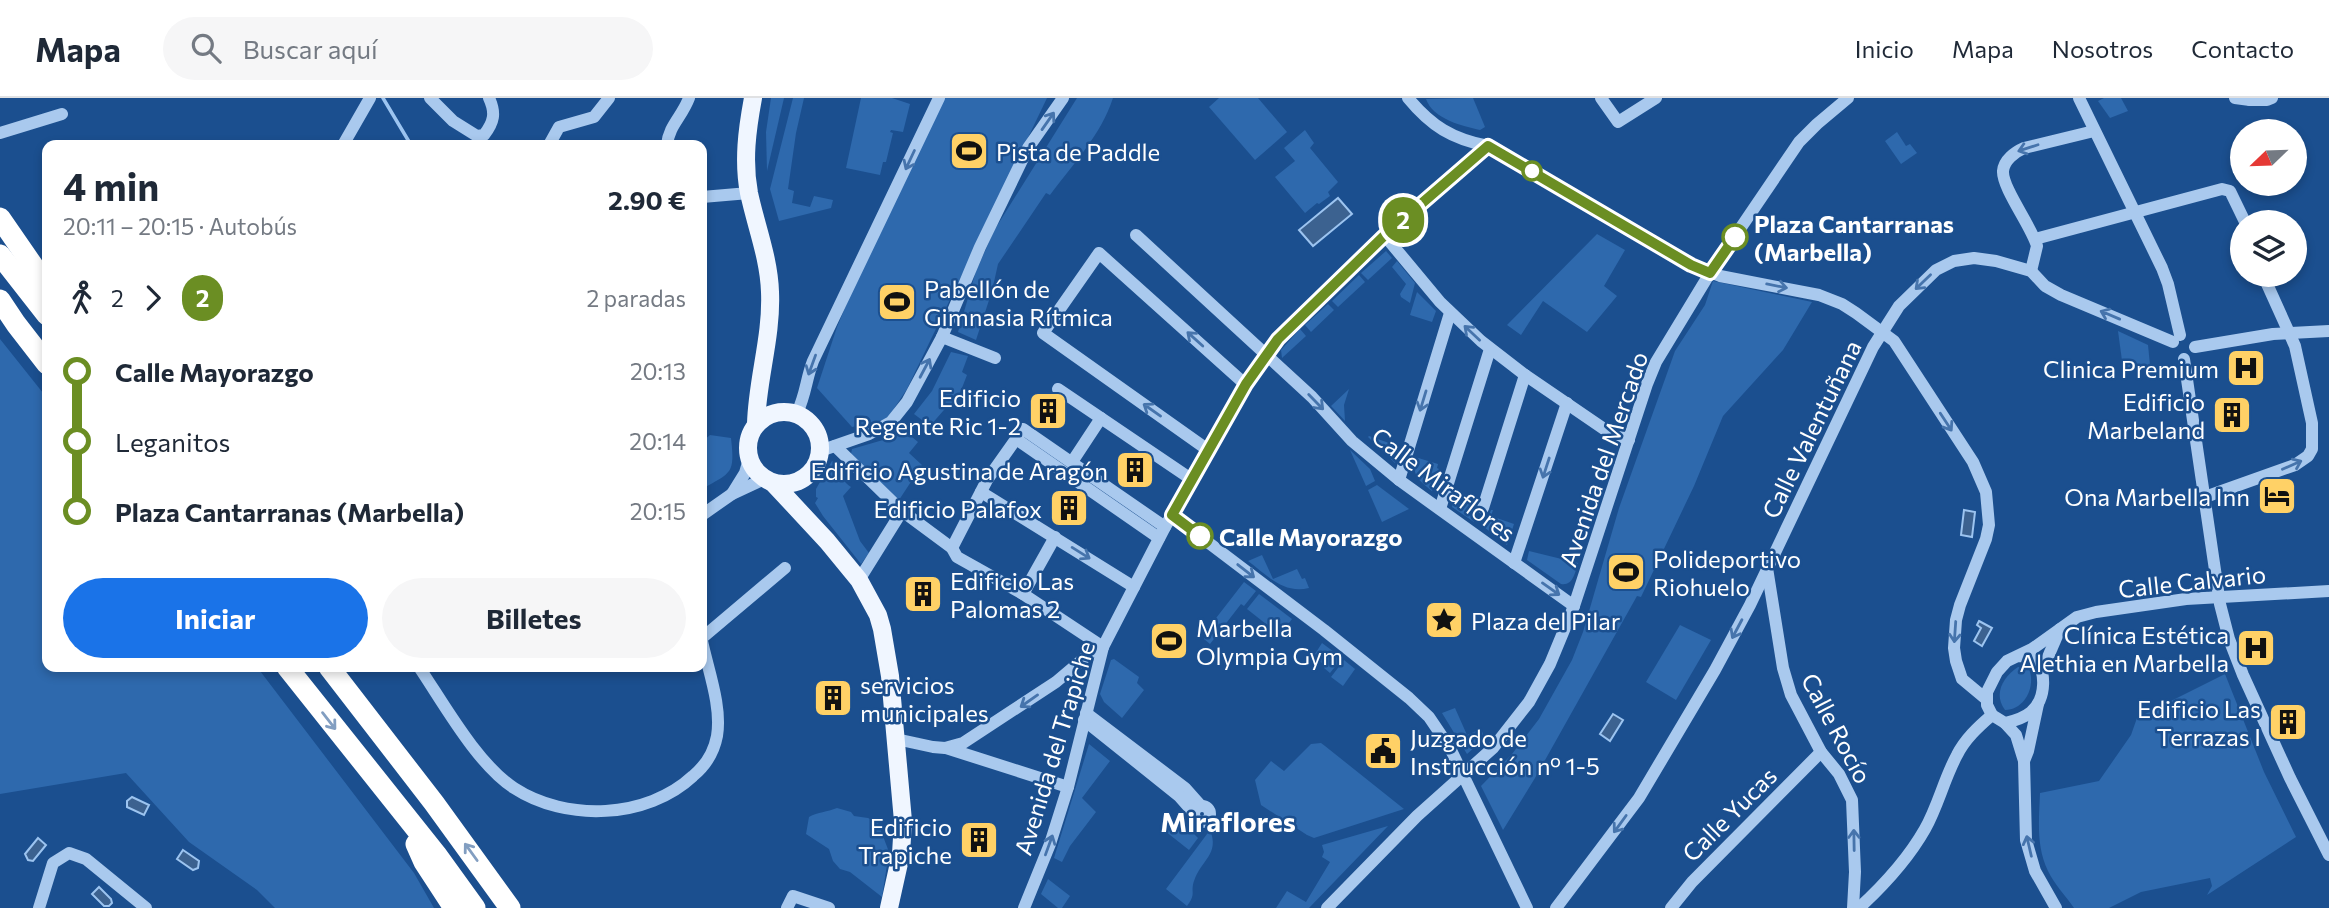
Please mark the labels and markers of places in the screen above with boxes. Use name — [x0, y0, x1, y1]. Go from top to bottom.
sports icon: Pista de Paddle — [948, 130, 990, 172]
place label: Pista de Paddle — [996, 137, 1160, 166]
unlabelled marker — [1522, 161, 1542, 181]
place label: Plaza Cantarranas (Marbella) — [1754, 209, 1954, 266]
marker: Plaza Cantarranas (Marbella) — [1722, 224, 1748, 250]
place label: Pabellón de Gimnasia Rítmica — [924, 274, 1113, 331]
sports icon: Pabellón de Gimnasia Rítmica — [876, 281, 918, 323]
hospital icon: Clinica Premium — [2225, 347, 2267, 389]
place label: Clinica Premium — [2043, 354, 2219, 383]
place label: Edificio Regente Ric 1-2 — [855, 383, 1021, 440]
place label: Edificio Marbeland — [2087, 387, 2205, 444]
building icon: Edificio Regente Ric 1-2 — [1027, 390, 1069, 432]
building icon: Edificio Marbeland — [2211, 394, 2253, 436]
building icon: Edificio Agustina de Aragón — [1114, 449, 1156, 491]
place label: Edificio Agustina de Aragón — [810, 456, 1108, 485]
hotel icon: Ona Marbella Inn — [2256, 475, 2298, 517]
place label: Ona Marbella Inn — [2064, 482, 2250, 511]
building icon: Edificio Palafox — [1048, 487, 1090, 529]
place label: Edificio Palafox — [873, 494, 1042, 523]
place label: Calle Mayorazgo — [1219, 522, 1403, 551]
marker: Calle Mayorazgo — [1187, 523, 1213, 549]
place label: Polideportivo Riohuelo — [1653, 544, 1801, 601]
sports icon: Polideportivo Riohuelo — [1605, 551, 1647, 593]
place label: Edificio Las Palomas 2 — [950, 566, 1074, 623]
building icon: Edificio Las Palomas 2 — [902, 573, 944, 615]
place icon: Plaza del Pilar — [1423, 599, 1465, 641]
place label: Plaza del Pilar — [1471, 606, 1621, 635]
place label: Marbella Olympia Gym — [1196, 613, 1343, 670]
sports icon: Marbella Olympia Gym — [1148, 620, 1190, 662]
place label: Clínica Estética Alethia en Marbella — [2019, 620, 2229, 677]
hospital icon: Clínica Estética Alethia en Marbella — [2235, 627, 2277, 669]
place label: servicios municipales — [860, 670, 989, 727]
building icon: servicios municipales — [812, 677, 854, 719]
place label: Edificio Las Terrazas I — [2137, 694, 2261, 751]
building icon: Edificio Las Terrazas I — [2267, 701, 2309, 743]
place label: Juzgado de Instrucción nº 1-5 — [1410, 723, 1600, 780]
public building icon: Juzgado de Instrucción nº 1-5 — [1362, 730, 1404, 772]
place label: Edificio Trapiche — [858, 812, 952, 869]
building icon: Edificio Trapiche — [958, 819, 1000, 861]

